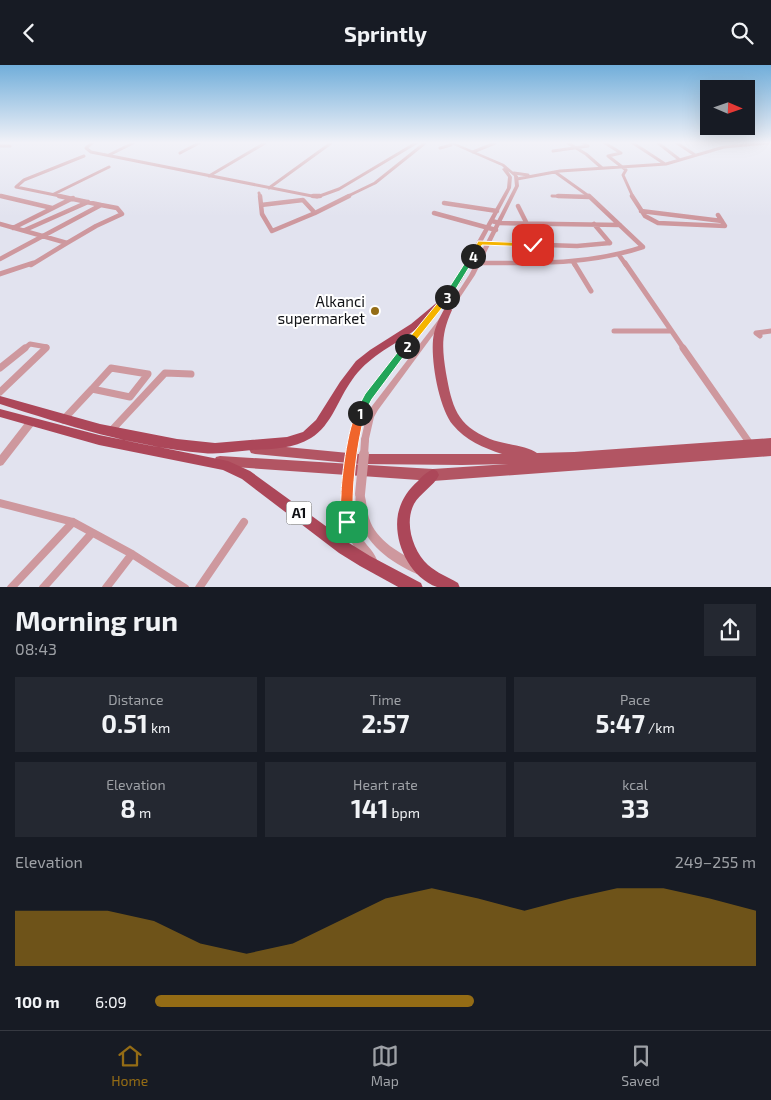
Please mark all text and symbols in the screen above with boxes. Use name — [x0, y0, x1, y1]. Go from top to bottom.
icon: back — [15, 19, 43, 47]
icon: search — [728, 19, 756, 47]
text: Sprintly — [344, 20, 427, 46]
north arrow — [700, 80, 755, 135]
map controls — [700, 80, 755, 135]
pin — [512, 224, 554, 266]
icon: check — [519, 231, 547, 259]
pin: 4 — [460, 243, 486, 269]
text: 4 — [469, 248, 478, 265]
pin: 3 — [434, 285, 460, 309]
text: 3 — [444, 289, 451, 306]
place label: Alkanci supermarket — [277, 292, 365, 327]
marker: Alkanci supermarket — [369, 305, 381, 317]
pin: 2 — [394, 333, 420, 359]
text: 2 — [403, 338, 412, 355]
pin: 1 — [348, 401, 372, 425]
text: 1 — [357, 405, 364, 422]
road number: A1 — [286, 501, 312, 524]
pin — [326, 501, 368, 543]
icon: arrive — [333, 508, 361, 536]
text: Morning run — [15, 603, 178, 637]
button: share — [704, 604, 756, 656]
text: 08:43 — [15, 639, 57, 658]
text: Distance — [108, 691, 163, 708]
text: Time — [370, 691, 401, 708]
text: Pace — [620, 691, 650, 708]
text: 0.51 — [101, 708, 148, 738]
text: 2:57 — [362, 708, 409, 738]
text: 5:47 — [596, 708, 645, 738]
text: km — [148, 719, 170, 736]
text: /km — [645, 719, 675, 736]
text: Elevation — [106, 776, 166, 793]
text: Heart rate — [353, 776, 418, 793]
text: kcal — [622, 776, 648, 793]
text: 8 — [120, 793, 136, 823]
text: 141 — [351, 793, 389, 823]
text: 33 — [621, 793, 649, 823]
text: m — [136, 804, 151, 821]
text: bpm — [389, 804, 420, 821]
text: Elevation — [15, 852, 83, 871]
text: 249–255 m — [675, 852, 756, 871]
text: 100 m — [15, 992, 60, 1011]
text: 6:09 — [95, 992, 127, 1011]
tab: Home — [111, 1042, 148, 1089]
tab: Map — [371, 1042, 399, 1089]
tab: Saved — [621, 1042, 660, 1089]

